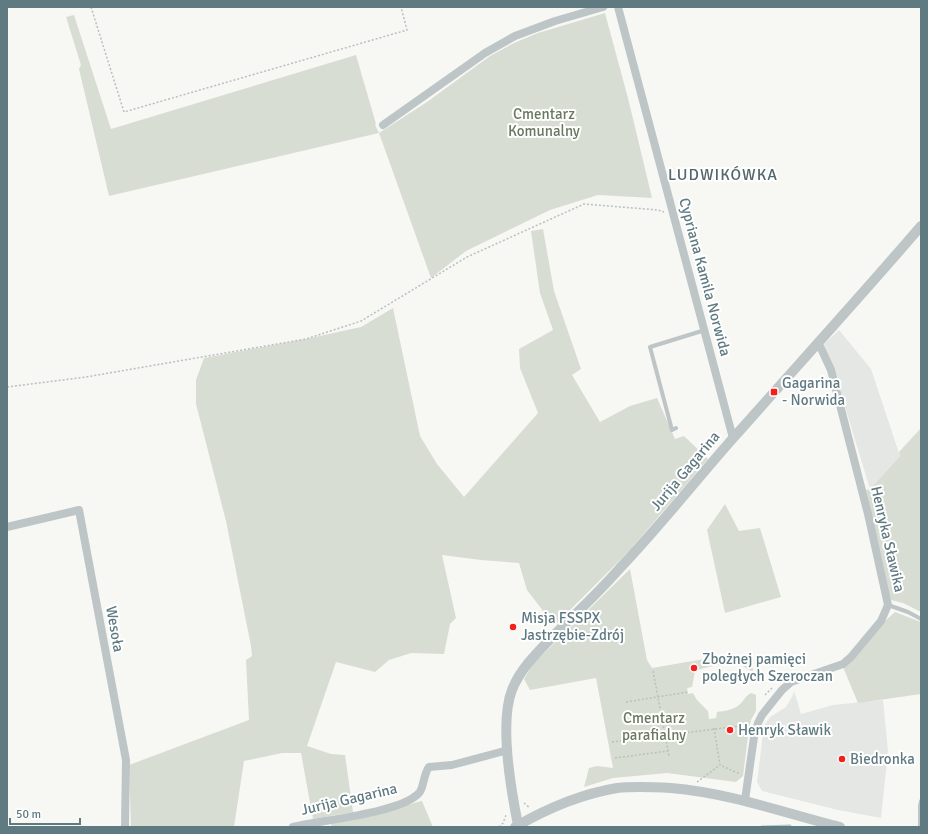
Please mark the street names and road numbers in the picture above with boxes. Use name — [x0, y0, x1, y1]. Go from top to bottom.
street label: Cypriana Kamila Norwida — [675, 196, 735, 358]
street label: Jurija Gagarina — [647, 428, 723, 514]
street label: Henryka Sławika — [867, 484, 909, 594]
street label: Wesoła — [102, 604, 128, 654]
street label: Jurija Gagarina — [299, 779, 399, 819]

